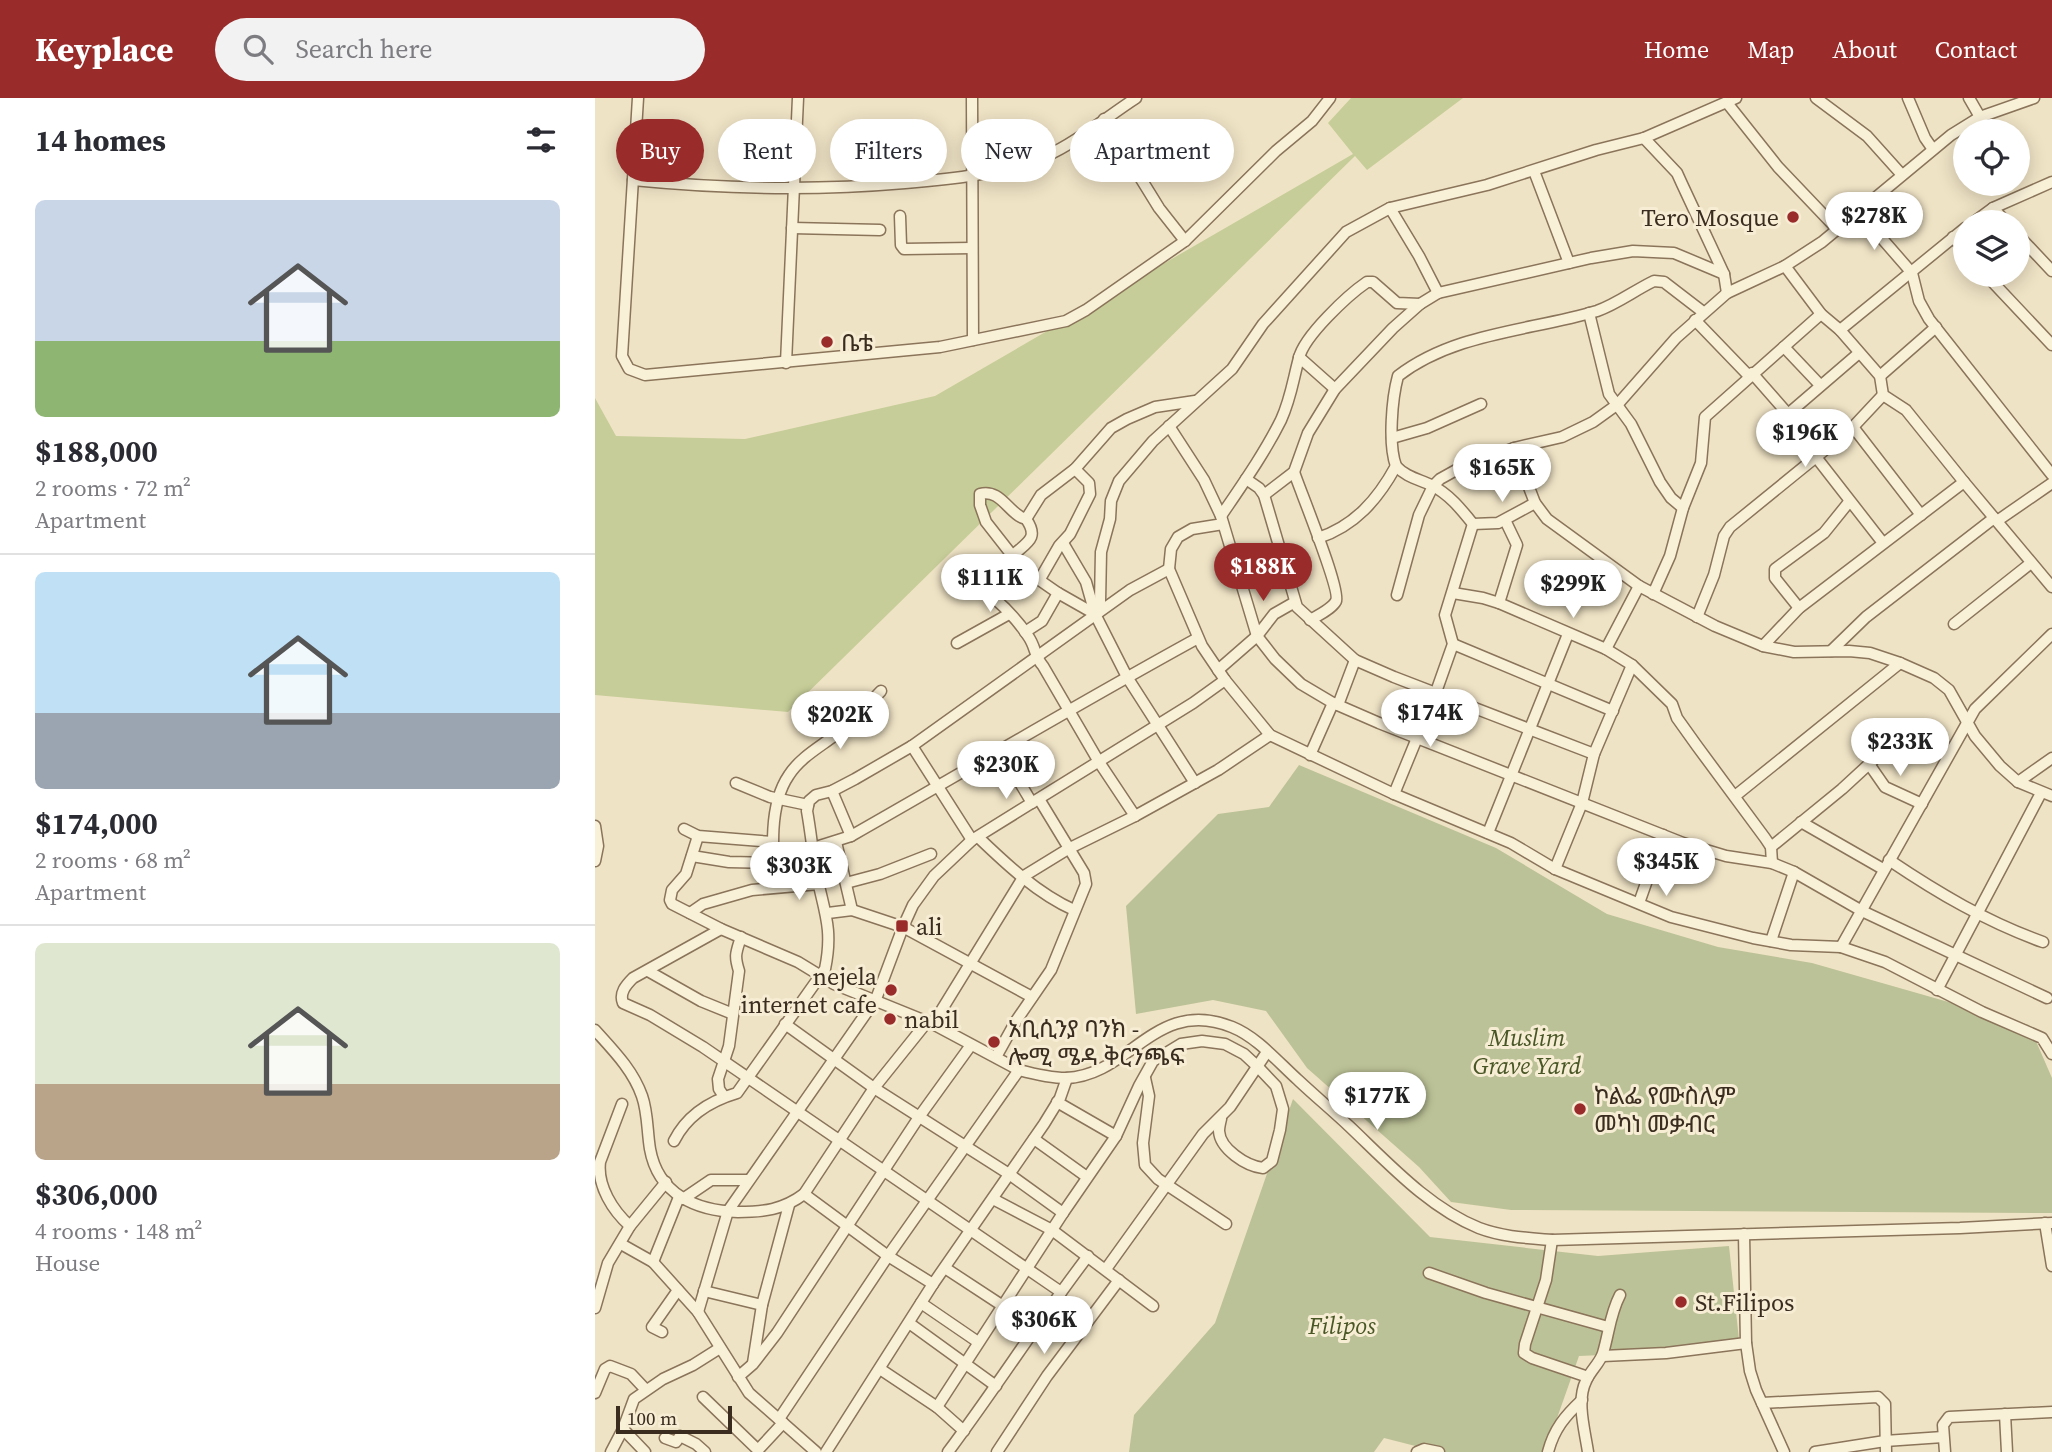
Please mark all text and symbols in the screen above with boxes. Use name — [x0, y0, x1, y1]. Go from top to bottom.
search box — [215, 18, 705, 81]
text: Keyplace — [35, 27, 173, 72]
icon: search — [239, 30, 277, 68]
text: Search here — [295, 31, 433, 67]
text: Home — [1644, 33, 1709, 66]
text: Map — [1747, 33, 1794, 66]
text: About — [1832, 33, 1897, 66]
text: Contact — [1935, 33, 2017, 66]
chip: Buy — [616, 119, 704, 182]
chip: Rent — [718, 119, 816, 182]
chip: Filters — [830, 119, 947, 182]
chip: New — [961, 119, 1056, 182]
chip: Apartment — [1070, 119, 1234, 182]
map controls — [1953, 119, 2030, 287]
button: locate — [1953, 119, 2030, 196]
text: 14 homes — [35, 120, 166, 161]
icon: filters — [522, 121, 560, 159]
pin: $278K — [1825, 192, 1923, 252]
text: $278K — [1841, 199, 1907, 231]
place label: Tero Mosque — [1641, 201, 1779, 234]
marker: Tero Mosque — [1785, 209, 1801, 225]
button: layers — [1953, 210, 2030, 287]
icon: home — [235, 245, 361, 371]
place label: ቤቴ — [841, 326, 874, 359]
marker: ቤቴ — [819, 334, 835, 350]
pin: $196K — [1756, 410, 1854, 469]
text: $196K — [1772, 416, 1838, 448]
text: $188,000 — [35, 431, 158, 472]
pin: $165K — [1453, 444, 1551, 504]
text: $165K — [1469, 451, 1535, 483]
text: 2 rooms · 72 m² — [35, 472, 191, 504]
text: Apartment — [35, 504, 146, 536]
pin: $188K — [1214, 544, 1312, 603]
text: $188K — [1230, 550, 1296, 582]
pin: $111K — [941, 554, 1039, 614]
pin: $299K — [1524, 560, 1622, 620]
text: $111K — [957, 561, 1023, 593]
text: $299K — [1540, 567, 1606, 599]
icon: home — [235, 617, 361, 743]
pin: $174K — [1381, 690, 1479, 749]
pin: $202K — [791, 692, 889, 751]
text: $174K — [1397, 696, 1463, 728]
text: $202K — [807, 698, 873, 730]
pin: $233K — [1851, 718, 1949, 778]
text: $233K — [1867, 725, 1933, 757]
pin: $230K — [957, 742, 1055, 801]
text: $230K — [973, 748, 1039, 780]
text: $174,000 — [35, 803, 158, 844]
pin: $345K — [1617, 838, 1715, 898]
pin: $303K — [750, 842, 848, 902]
text: 2 rooms · 68 m² — [35, 844, 191, 876]
text: $345K — [1633, 845, 1699, 877]
text: $303K — [766, 849, 832, 881]
text: Apartment — [35, 876, 146, 908]
place label: ali — [916, 910, 943, 943]
marker: ali — [894, 918, 910, 934]
place label: nejela internet cafe — [741, 960, 878, 1021]
marker: nejela internet cafe — [883, 982, 899, 998]
icon: home — [235, 988, 361, 1114]
place label: nabil — [904, 1003, 959, 1036]
marker: nabil — [882, 1011, 898, 1027]
place label: አቢሲንያ ባንክ - ሎሚ ሜዳ ቅርንጫፍ — [1008, 1012, 1185, 1073]
park label: Muslim Grave Yard — [1473, 1021, 1582, 1082]
marker: አቢሲንያ ባንክ - ሎሚ ሜዳ ቅርንጫፍ — [986, 1034, 1002, 1050]
pin: $177K — [1328, 1072, 1426, 1132]
text: $177K — [1344, 1079, 1410, 1111]
place label: ኮልፌ የሙስሊም መካነ መቃብር — [1594, 1079, 1736, 1140]
marker: ኮልፌ የሙስሊም መካነ መቃብር — [1572, 1101, 1588, 1117]
text: $306,000 — [35, 1174, 158, 1215]
text: 4 rooms · 148 m² — [35, 1215, 202, 1247]
text: House — [35, 1247, 100, 1279]
place label: St.Filipos — [1695, 1286, 1794, 1319]
marker: St.Filipos — [1673, 1294, 1689, 1310]
pin: $306K — [995, 1296, 1093, 1356]
text: $306K — [1011, 1303, 1077, 1335]
park label: Filipos — [1307, 1309, 1376, 1342]
scale bar — [616, 1403, 731, 1435]
text: 100 m — [627, 1405, 677, 1431]

